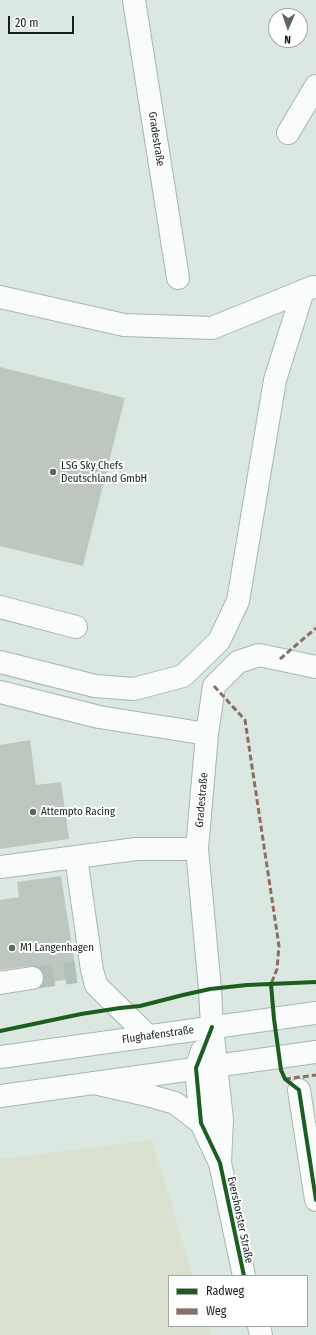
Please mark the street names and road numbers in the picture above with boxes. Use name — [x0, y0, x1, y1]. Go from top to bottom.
street label: Gradestraße — [145, 111, 167, 167]
street label: Gradestraße — [193, 772, 211, 828]
street label: Flughafenstraße — [121, 1023, 195, 1047]
street label: Evershorster Straße — [224, 1176, 256, 1264]

